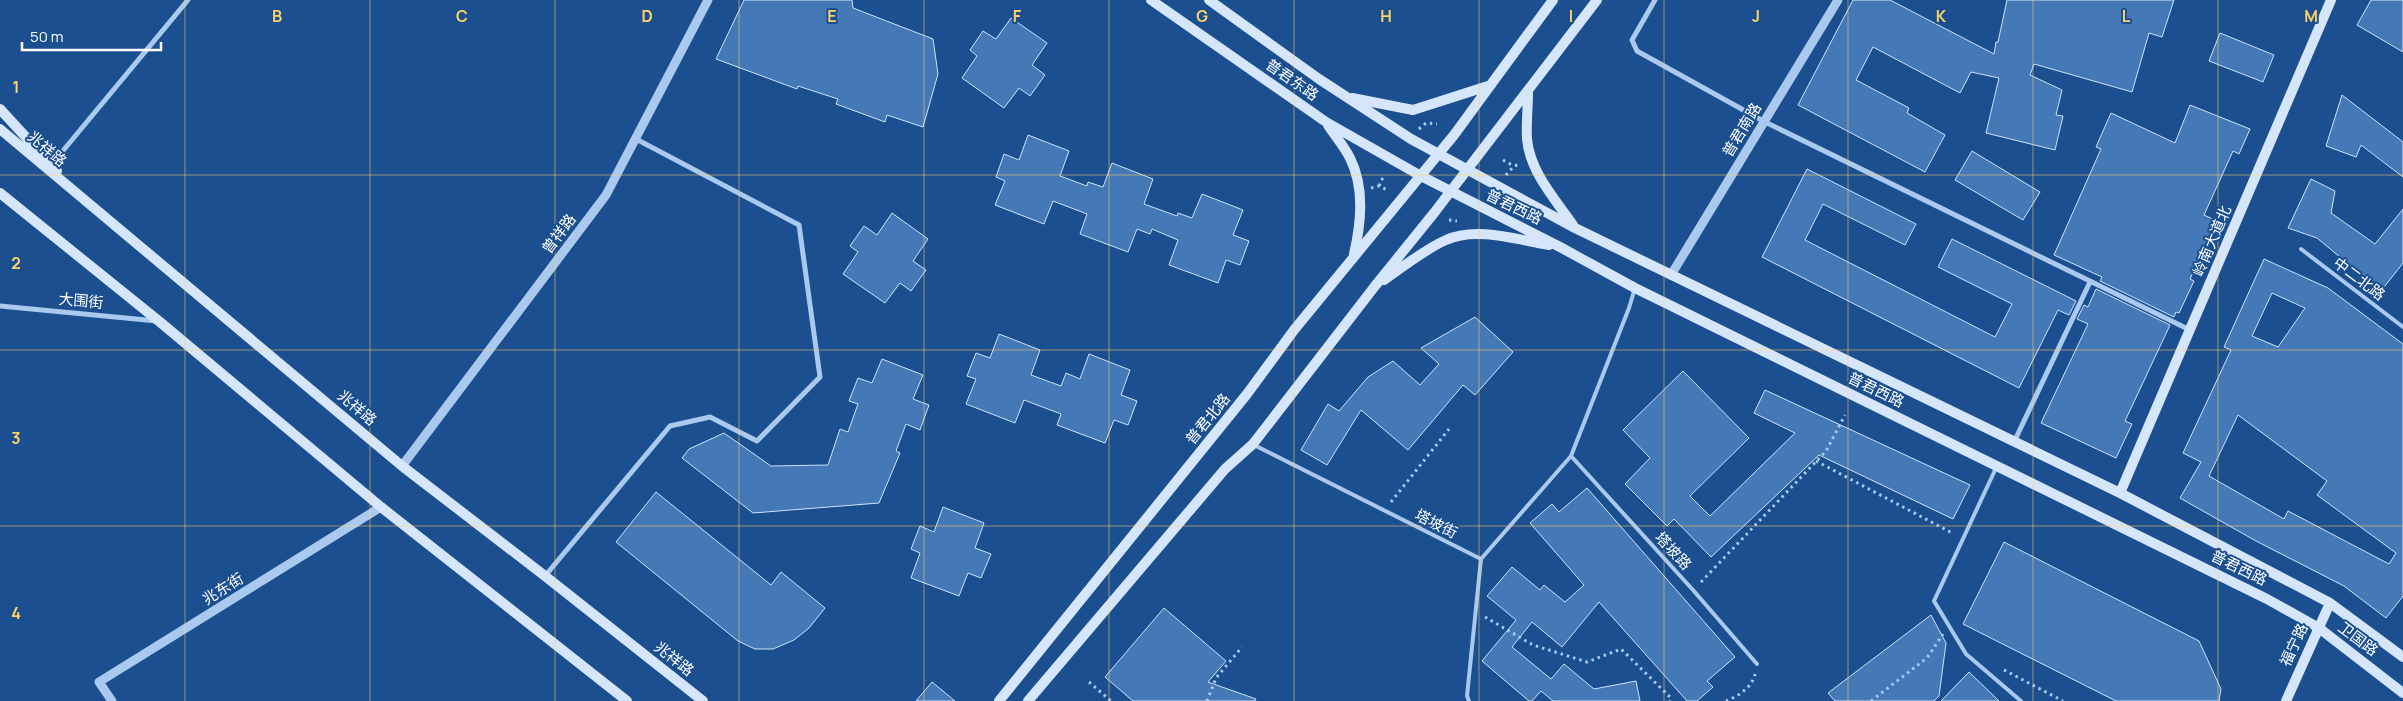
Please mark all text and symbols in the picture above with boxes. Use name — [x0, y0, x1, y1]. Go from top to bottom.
text: B — [272, 5, 282, 27]
text: C — [456, 5, 468, 27]
text: D — [641, 5, 653, 27]
text: E — [827, 5, 837, 27]
text: F — [1013, 5, 1022, 27]
text: G — [1196, 5, 1208, 27]
text: H — [1380, 5, 1392, 27]
text: I — [1569, 5, 1573, 27]
text: J — [1752, 5, 1760, 27]
text: K — [1936, 5, 1947, 27]
text: L — [2122, 5, 2131, 27]
text: M — [2304, 5, 2318, 27]
scale bar — [22, 20, 161, 52]
text: 50 m — [30, 26, 64, 47]
street label: 普君东路 — [1262, 54, 1323, 105]
text: 1 — [12, 76, 20, 98]
street label: 普君南路 — [1717, 99, 1766, 161]
street label: 兆祥路 — [23, 126, 71, 171]
street label: 普君西路 — [1483, 184, 1546, 229]
street label: 岭南大道北 — [2187, 202, 2236, 279]
street label: 曾祥路 — [537, 209, 581, 258]
text: 2 — [11, 252, 21, 274]
street label: 中二北路 — [2329, 252, 2390, 305]
street label: 大围街 — [58, 288, 104, 313]
street label: 普君西路 — [1845, 367, 1908, 412]
street label: 兆祥路 — [333, 385, 381, 430]
street label: 普君北路 — [1181, 389, 1235, 449]
text: 3 — [11, 427, 21, 449]
street label: 塔坡街 — [1411, 504, 1461, 543]
street label: 塔坡路 — [1650, 527, 1696, 574]
street label: 普君西路 — [2208, 545, 2271, 590]
street label: 兆东街 — [198, 568, 247, 609]
text: 4 — [11, 602, 21, 624]
street label: 卫国路 — [2334, 617, 2383, 661]
street label: 福宁路 — [2275, 620, 2313, 670]
street label: 兆祥路 — [650, 636, 699, 681]

